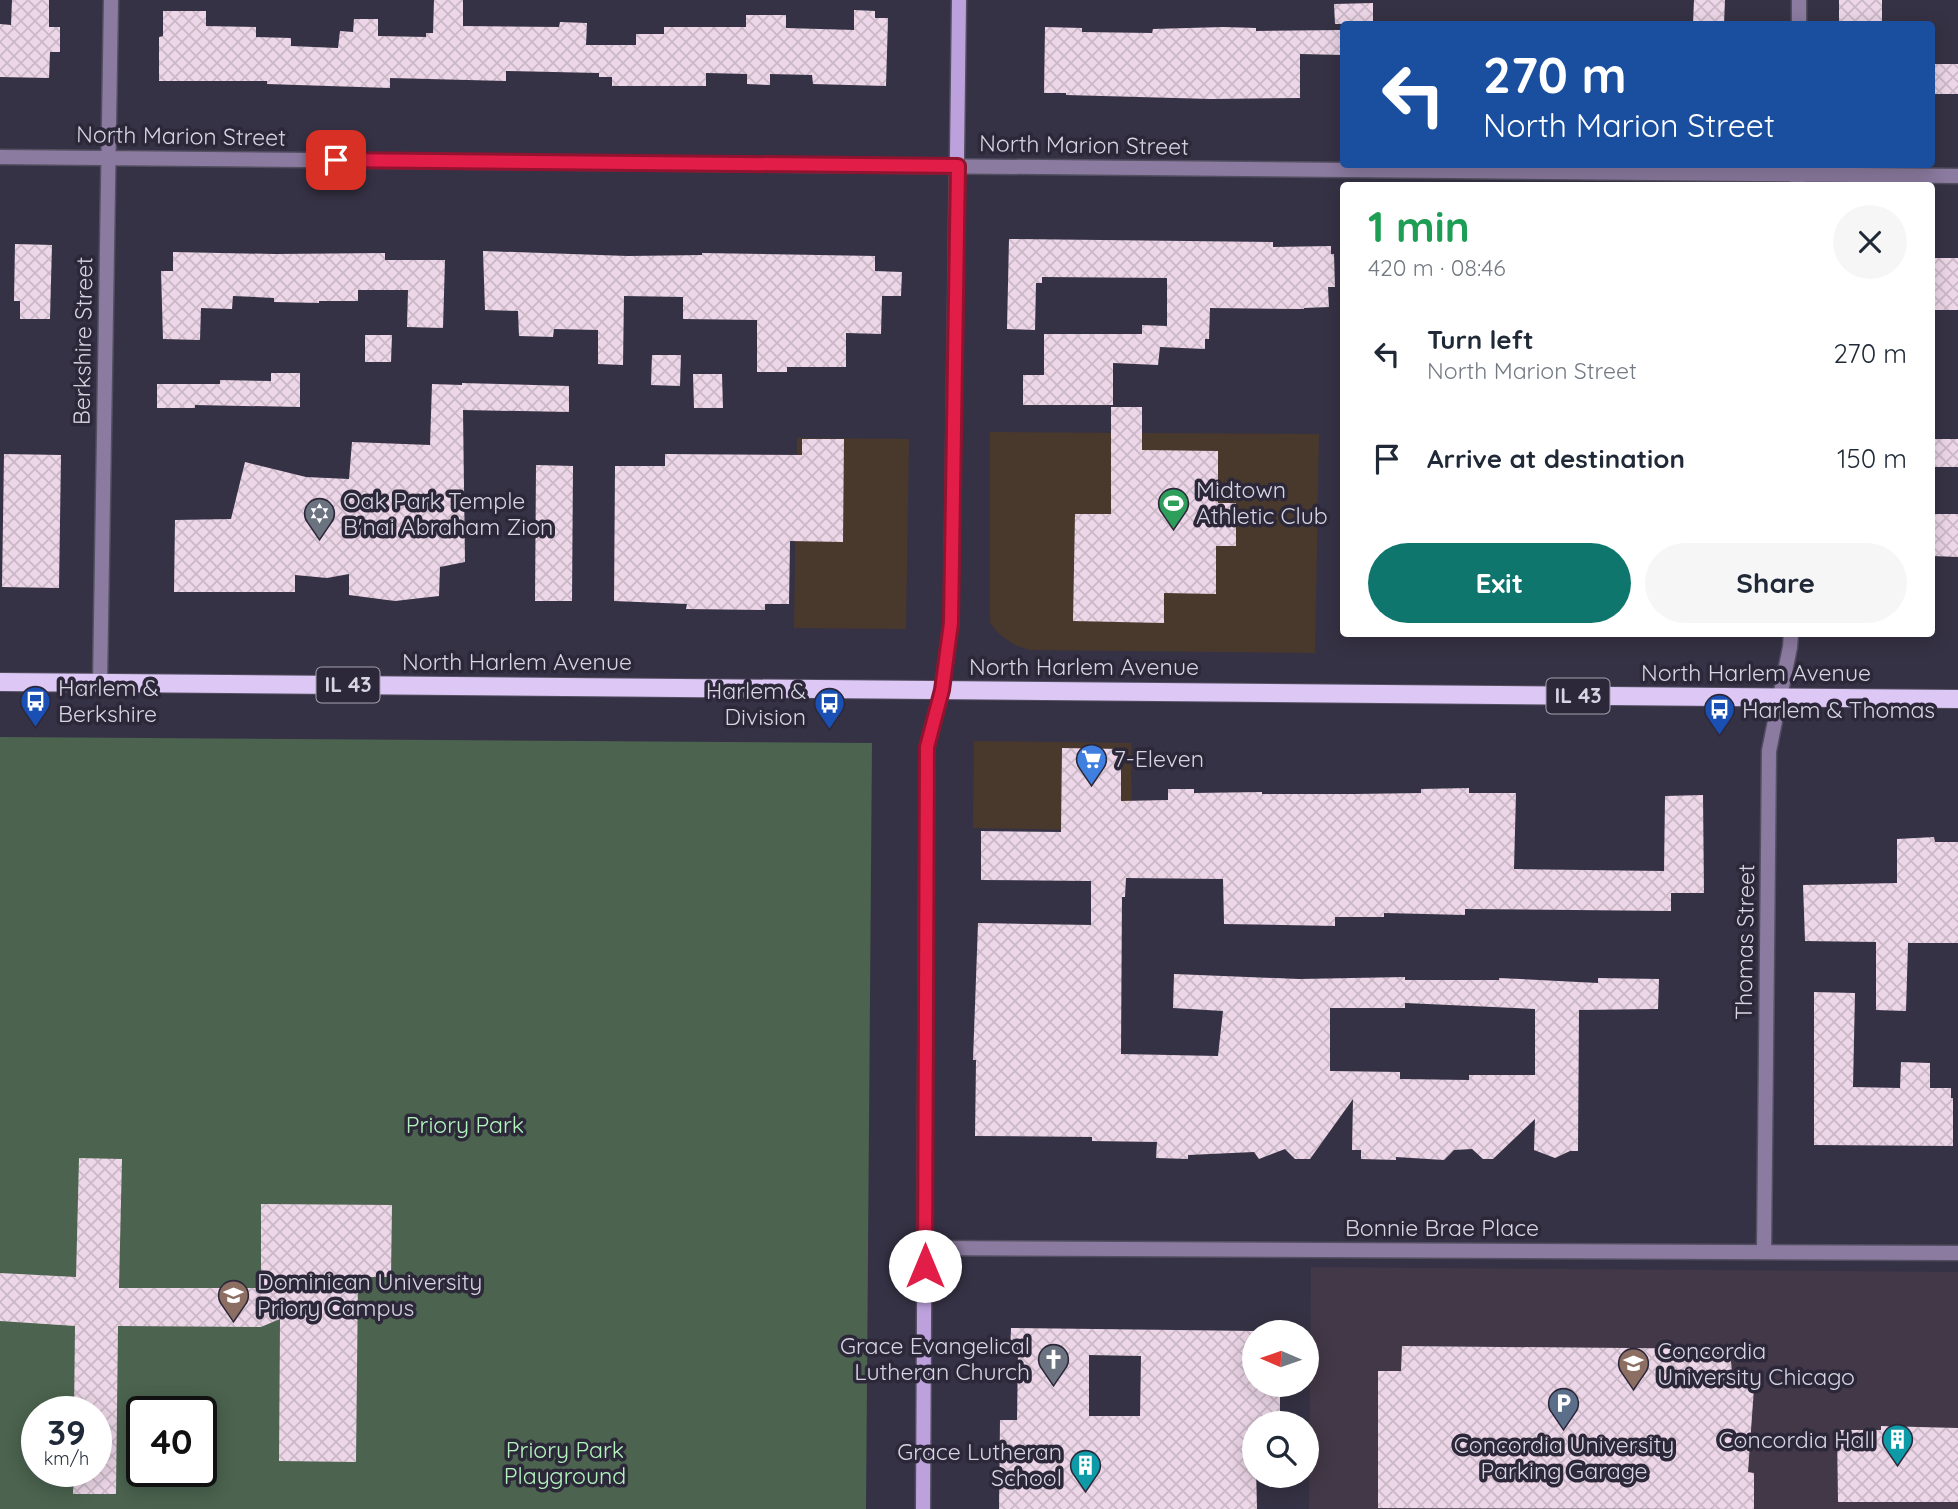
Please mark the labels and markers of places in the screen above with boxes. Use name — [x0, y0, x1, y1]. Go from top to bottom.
pin — [306, 130, 366, 190]
place label: Midtown Athletic Club — [1196, 475, 1328, 530]
place label: Oak Park Temple B'nai Abraham Zion — [343, 486, 553, 541]
sports icon: Midtown Athletic Club — [1156, 486, 1190, 530]
synagogue icon: Oak Park Temple B'nai Abraham Zion — [303, 497, 337, 541]
place label: Harlem & Berkshire — [58, 673, 159, 728]
place label: Harlem & Division — [706, 676, 806, 731]
bus stop icon: Harlem & Berkshire — [18, 684, 52, 728]
bus stop icon: Harlem & Division — [812, 687, 846, 731]
bus stop icon: Harlem & Thomas — [1702, 693, 1736, 737]
place label: Harlem & Thomas — [1742, 695, 1935, 724]
supermarket icon: 7-Eleven — [1074, 742, 1108, 786]
place label: 7-Eleven — [1114, 744, 1204, 773]
place label: Dominican University Priory Campus — [257, 1267, 482, 1322]
school or university icon: Dominican University Priory Campus — [217, 1278, 251, 1322]
place label: Grace Evangelical Lutheran Church — [840, 1331, 1030, 1386]
place label: Concordia University Chicago — [1657, 1336, 1855, 1391]
church icon: Grace Evangelical Lutheran Church — [1036, 1342, 1070, 1386]
school or university icon: Concordia University Chicago — [1617, 1347, 1651, 1391]
parking icon: Concordia University Parking Garage — [1547, 1387, 1581, 1431]
building icon: Concordia Hall — [1881, 1423, 1915, 1467]
place label: Concordia Hall — [1718, 1425, 1875, 1454]
place label: Concordia University Parking Garage — [1454, 1430, 1674, 1485]
place label: Grace Lutheran School — [897, 1437, 1062, 1492]
building icon: Grace Lutheran School — [1068, 1448, 1102, 1492]

